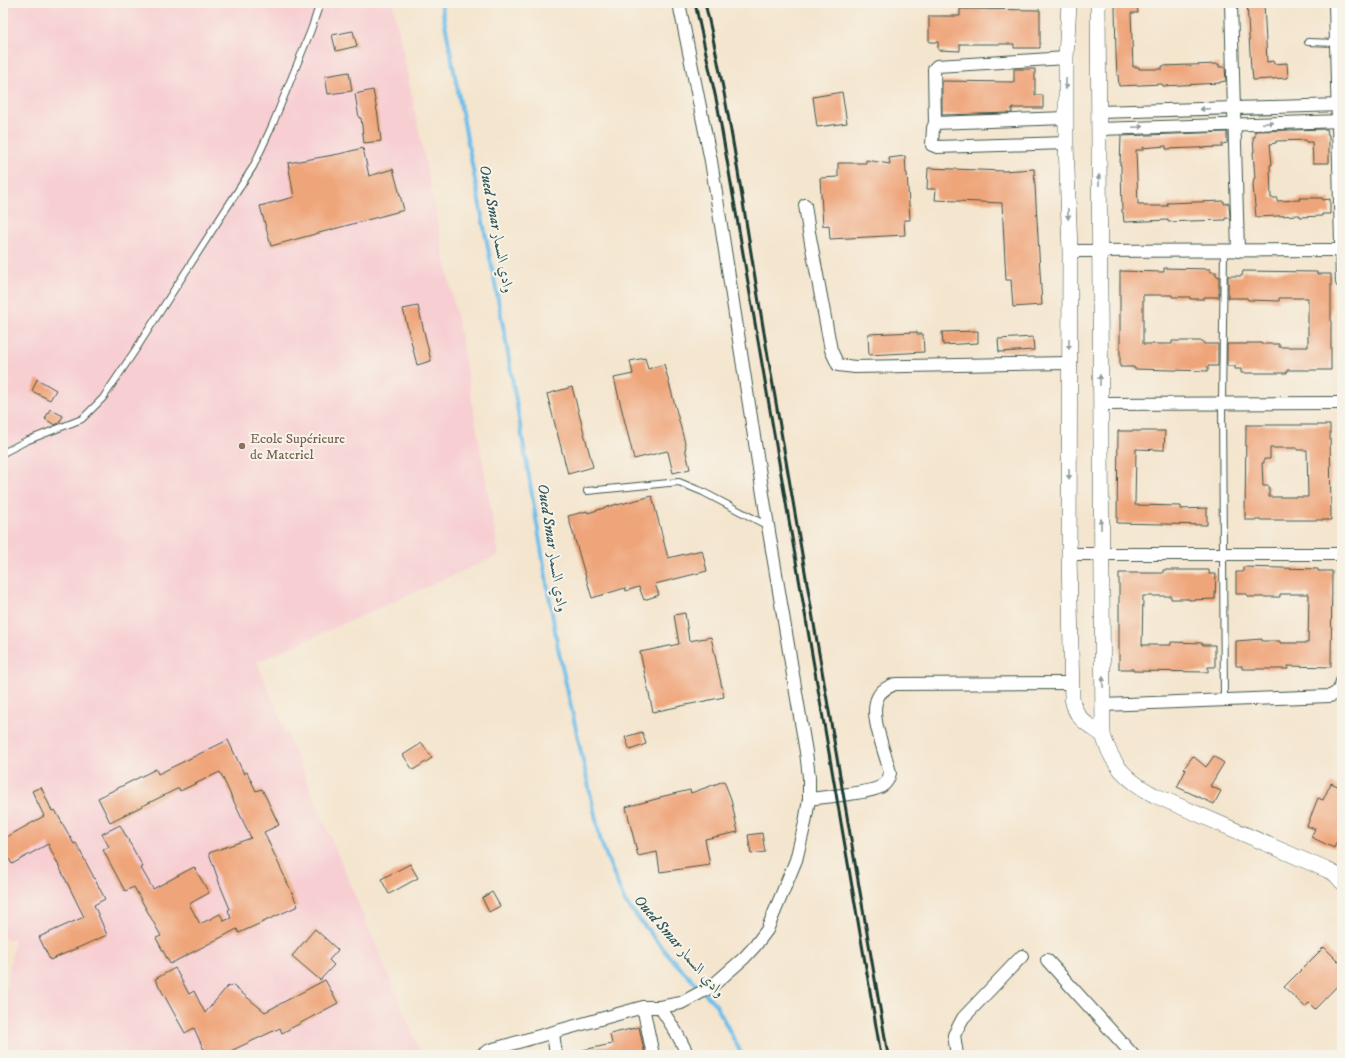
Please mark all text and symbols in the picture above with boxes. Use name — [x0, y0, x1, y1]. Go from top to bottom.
one-way arrow — [1063, 78, 1069, 91]
one-way arrow — [1199, 105, 1211, 112]
one-way arrow — [1262, 120, 1275, 126]
one-way arrow — [1132, 124, 1144, 131]
water label: Oued Smar وادي السمار — [473, 163, 518, 295]
one-way arrow — [1096, 173, 1102, 186]
one-way arrow — [1065, 208, 1071, 221]
one-way arrow — [1066, 338, 1072, 351]
one-way arrow — [1097, 373, 1103, 386]
place label: Ecole Supérieure de Materiel — [250, 430, 345, 464]
marker: Ecole Supérieure de Materiel — [237, 441, 247, 451]
one-way arrow — [1066, 468, 1072, 481]
water label: Oued Smar وادي السمار — [531, 482, 572, 614]
one-way arrow — [1098, 518, 1105, 530]
one-way arrow — [1100, 675, 1106, 688]
water label: Oued Smar وادي السمار — [628, 891, 729, 1003]

